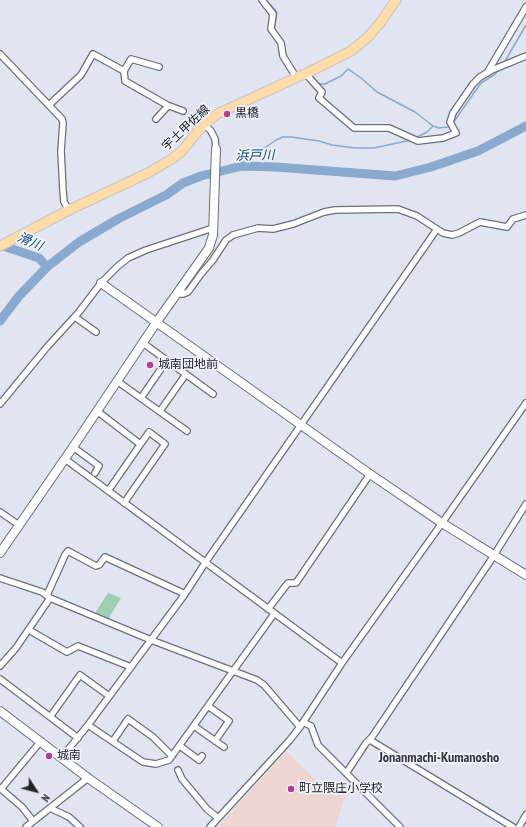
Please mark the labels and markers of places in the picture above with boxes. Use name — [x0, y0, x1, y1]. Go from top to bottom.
place label: 黒橋 — [235, 107, 259, 121]
marker: 黒橋 — [222, 109, 232, 119]
place label: 城南団地前 — [158, 358, 218, 372]
marker: 城南団地前 — [145, 360, 155, 370]
place label: 城南 — [57, 749, 81, 763]
marker: 城南 — [44, 751, 54, 761]
place label: 町立隈庄小学校 — [299, 782, 383, 796]
marker: 町立隈庄小学校 — [286, 784, 296, 794]

